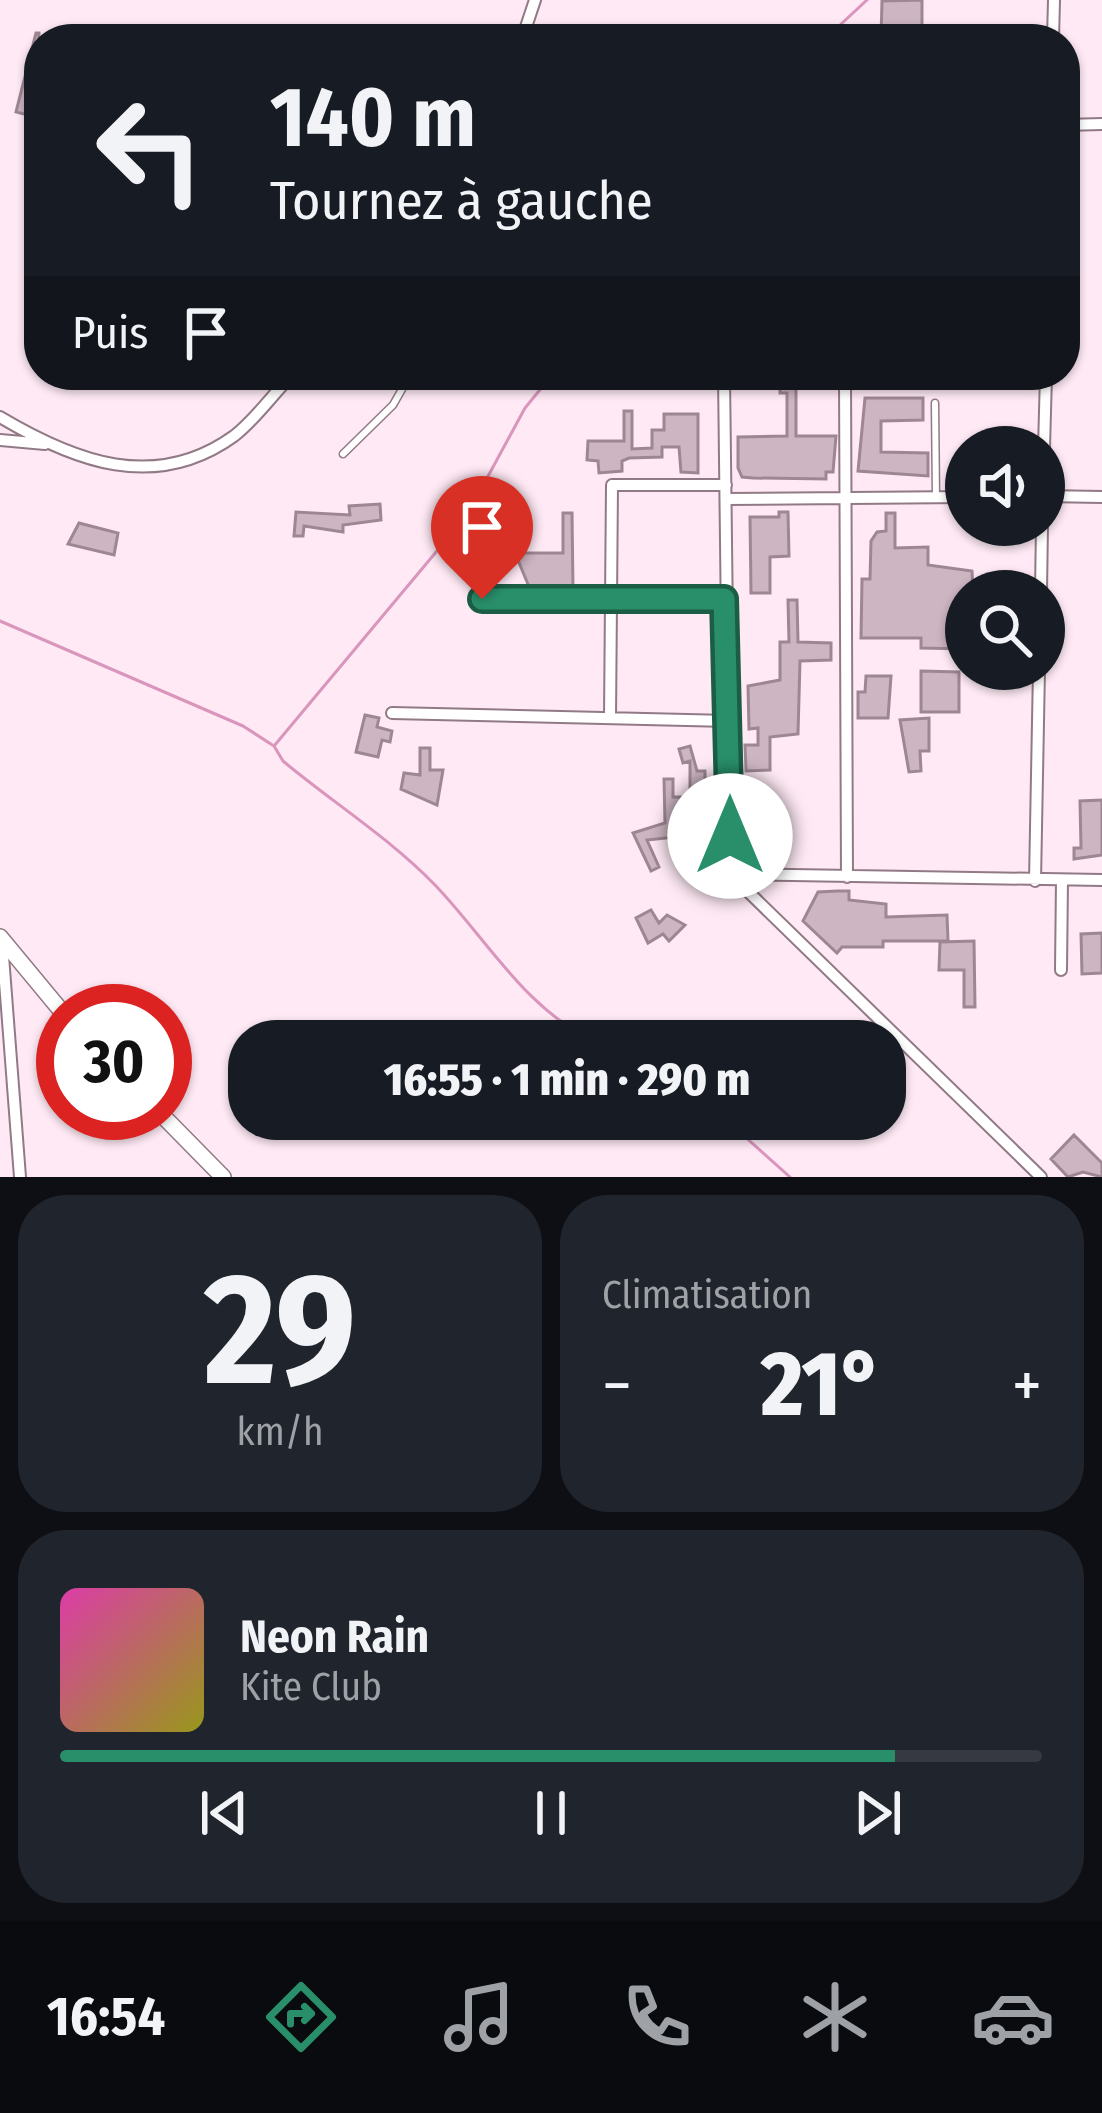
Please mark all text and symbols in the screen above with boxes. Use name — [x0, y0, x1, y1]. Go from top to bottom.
text: 140 m — [270, 67, 476, 168]
icon: left — [72, 72, 228, 228]
text: Tournez à gauche — [270, 169, 653, 233]
icon: arrive — [173, 300, 239, 366]
text: Puis — [72, 306, 149, 360]
map controls — [945, 426, 1065, 690]
button: sound — [945, 426, 1065, 546]
pin — [431, 476, 533, 599]
icon: arrive — [449, 494, 515, 560]
button: search — [945, 570, 1065, 690]
position arrow — [667, 773, 793, 899]
speed limit sign: 30 — [36, 984, 192, 1140]
text: 16:55 · 1 min · 290 m — [384, 1053, 750, 1107]
text: 29 — [204, 1237, 356, 1424]
text: Climatisation — [602, 1272, 812, 1318]
text: 21° — [761, 1331, 883, 1439]
text: − — [602, 1346, 632, 1425]
text: + — [1012, 1346, 1042, 1425]
text: km/h — [237, 1409, 323, 1455]
text: Neon Rain — [240, 1610, 429, 1664]
text: Kite Club — [240, 1664, 382, 1710]
icon: previous — [191, 1780, 257, 1846]
icon: pause — [518, 1780, 584, 1846]
icon: next — [845, 1780, 911, 1846]
icon: directions — [259, 1975, 343, 2059]
icon: music — [437, 1975, 521, 2059]
icon: phone — [615, 1975, 699, 2059]
icon: climate — [793, 1975, 877, 2059]
icon: car — [971, 1975, 1055, 2059]
text: 16:54 — [47, 1985, 165, 2049]

